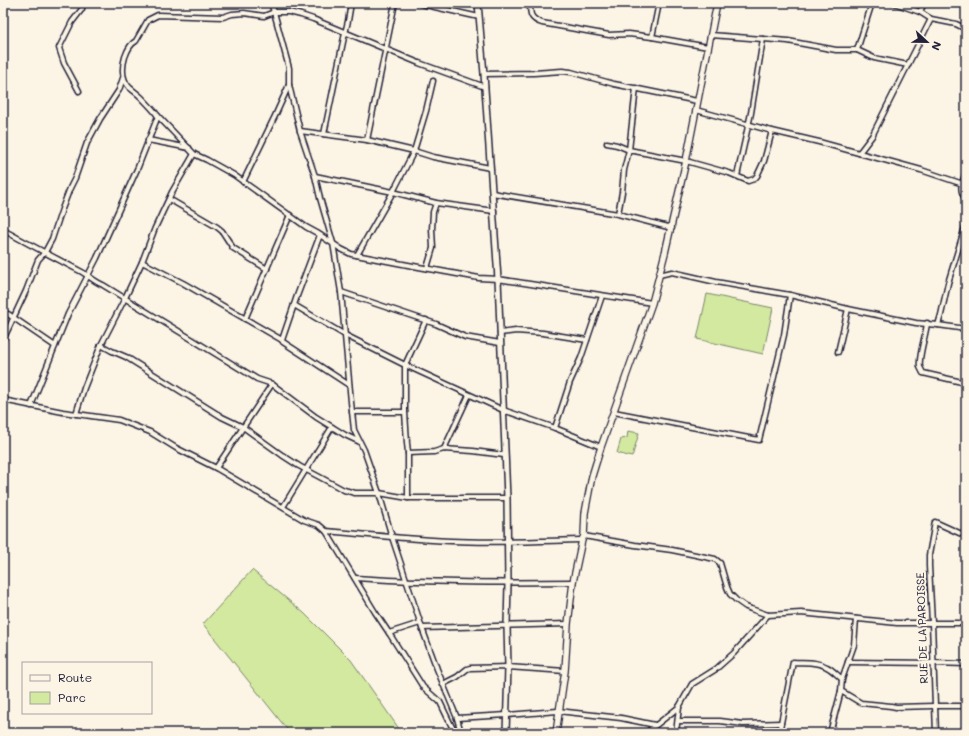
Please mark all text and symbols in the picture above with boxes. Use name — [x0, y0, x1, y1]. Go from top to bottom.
north arrow — [907, 22, 947, 62]
text: N — [928, 39, 945, 53]
street label: RUE DE LA PAROISSE — [912, 572, 931, 684]
legend — [22, 662, 152, 714]
text: Route — [58, 669, 92, 685]
text: Parc — [58, 689, 86, 705]

